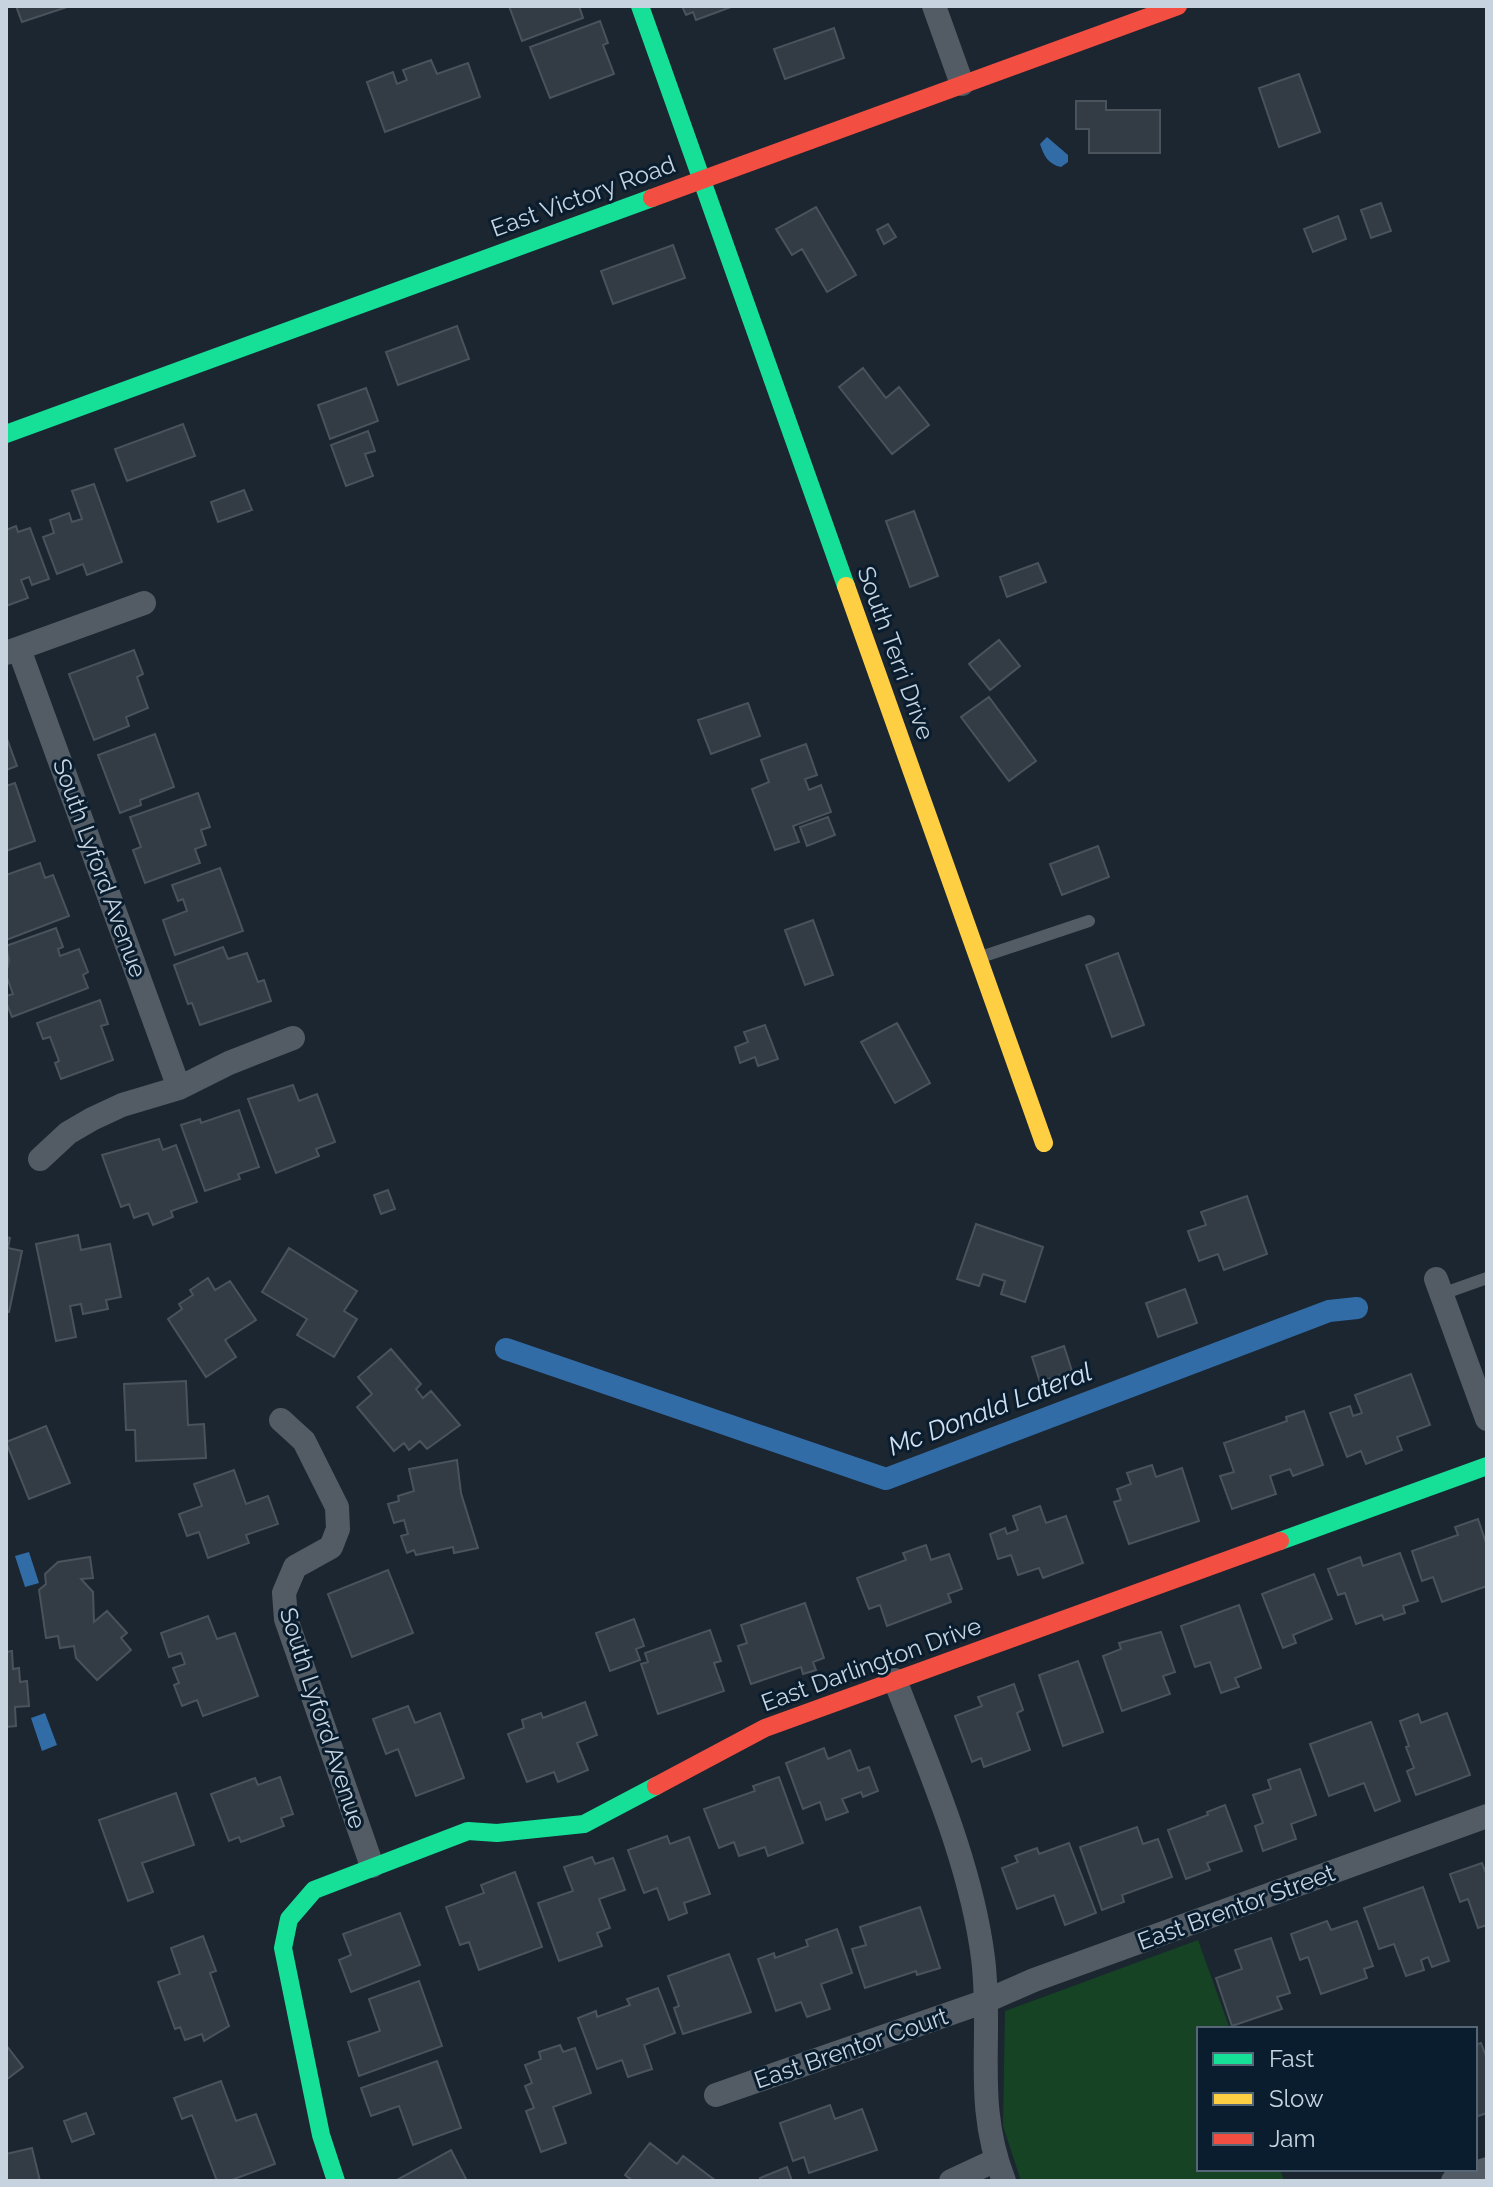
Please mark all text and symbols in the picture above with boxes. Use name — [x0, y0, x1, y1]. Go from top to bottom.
street label: East Victory Road — [487, 149, 679, 243]
street label: South Terri Drive — [851, 562, 941, 744]
street label: South Lyford Avenue — [47, 755, 153, 981]
water label: Mc Donald Lateral — [884, 1356, 1096, 1462]
street label: South Lyford Avenue — [274, 1604, 372, 1832]
street label: East Darlington Drive — [757, 1611, 985, 1717]
street label: East Brentor Street — [1133, 1858, 1339, 1956]
street label: East Brentor Court — [750, 2001, 952, 2095]
legend — [1197, 2027, 1477, 2171]
text: Fast — [1269, 2044, 1314, 2073]
text: Slow — [1269, 2084, 1324, 2113]
text: Jam — [1269, 2124, 1315, 2153]

